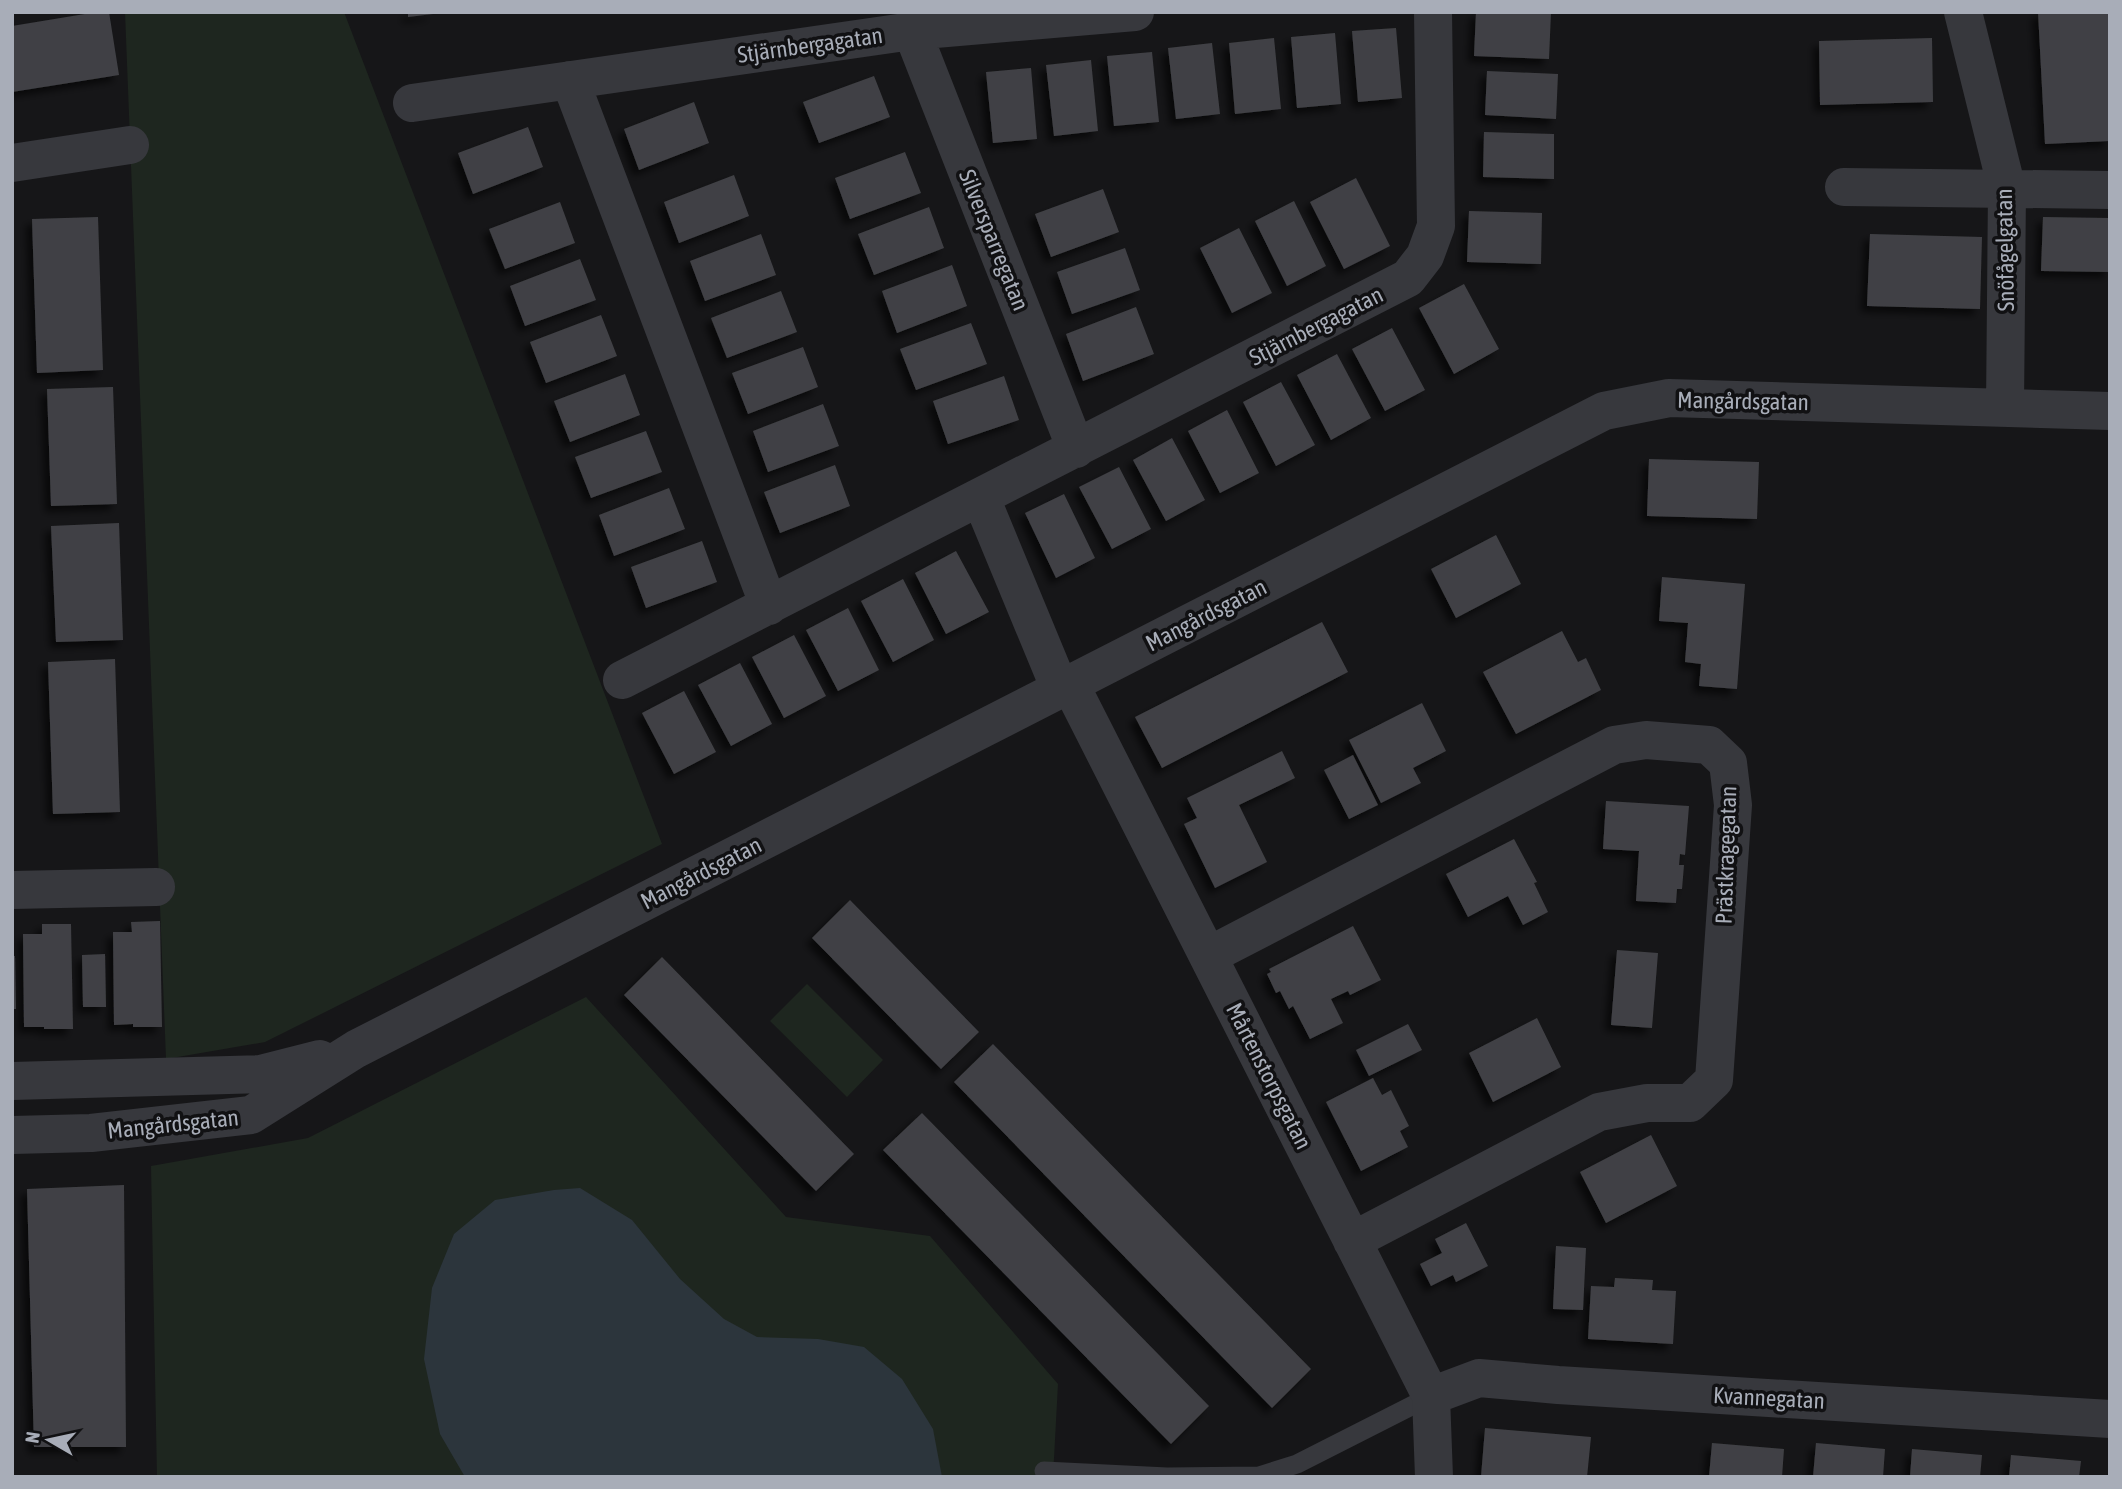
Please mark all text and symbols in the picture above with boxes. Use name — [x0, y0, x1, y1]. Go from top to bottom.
street label: Stjärnbergagatan — [736, 22, 884, 68]
street label: Silversparregatan — [954, 166, 1034, 314]
street label: Snöfågelgatan — [1991, 188, 2019, 312]
street label: Stjärnbergagatan — [1245, 281, 1387, 371]
street label: Mangårdsgatan — [1677, 387, 1809, 415]
street label: Mangårdsgatan — [1141, 573, 1271, 657]
street label: Prästkragegatan — [1711, 785, 1741, 925]
street label: Mangårdsgatan — [636, 831, 766, 915]
street label: Mårtenstorpsgatan — [1221, 999, 1317, 1153]
street label: Mangårdsgatan — [106, 1104, 240, 1144]
street label: Kvannegatan — [1712, 1382, 1826, 1414]
north arrow — [14, 1405, 84, 1475]
text: N — [20, 1430, 44, 1445]

